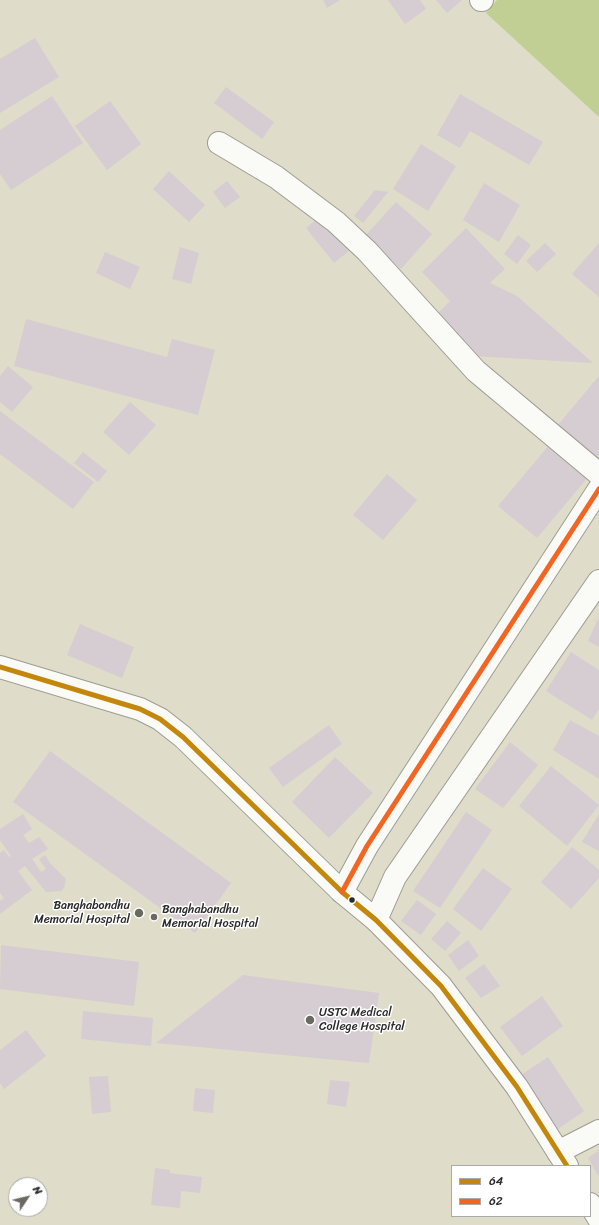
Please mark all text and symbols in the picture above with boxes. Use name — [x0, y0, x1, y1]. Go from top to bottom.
unlabelled marker — [347, 895, 357, 905]
place label: Banghabondhu Memorial Hospital — [34, 899, 130, 927]
place label: Banghabandhu Memorial Hospital — [162, 903, 258, 931]
marker: Banghabondhu Memorial Hospital — [133, 907, 145, 919]
marker: Banghabandhu Memorial Hospital — [149, 912, 159, 922]
place label: USTC Medical College Hospital — [319, 1006, 405, 1034]
marker: USTC Medical College Hospital — [304, 1014, 316, 1026]
legend — [451, 1165, 591, 1217]
text: 64 — [489, 1170, 503, 1192]
north arrow — [8, 1177, 48, 1217]
text: N — [27, 1182, 47, 1199]
text: 62 — [489, 1190, 503, 1212]

